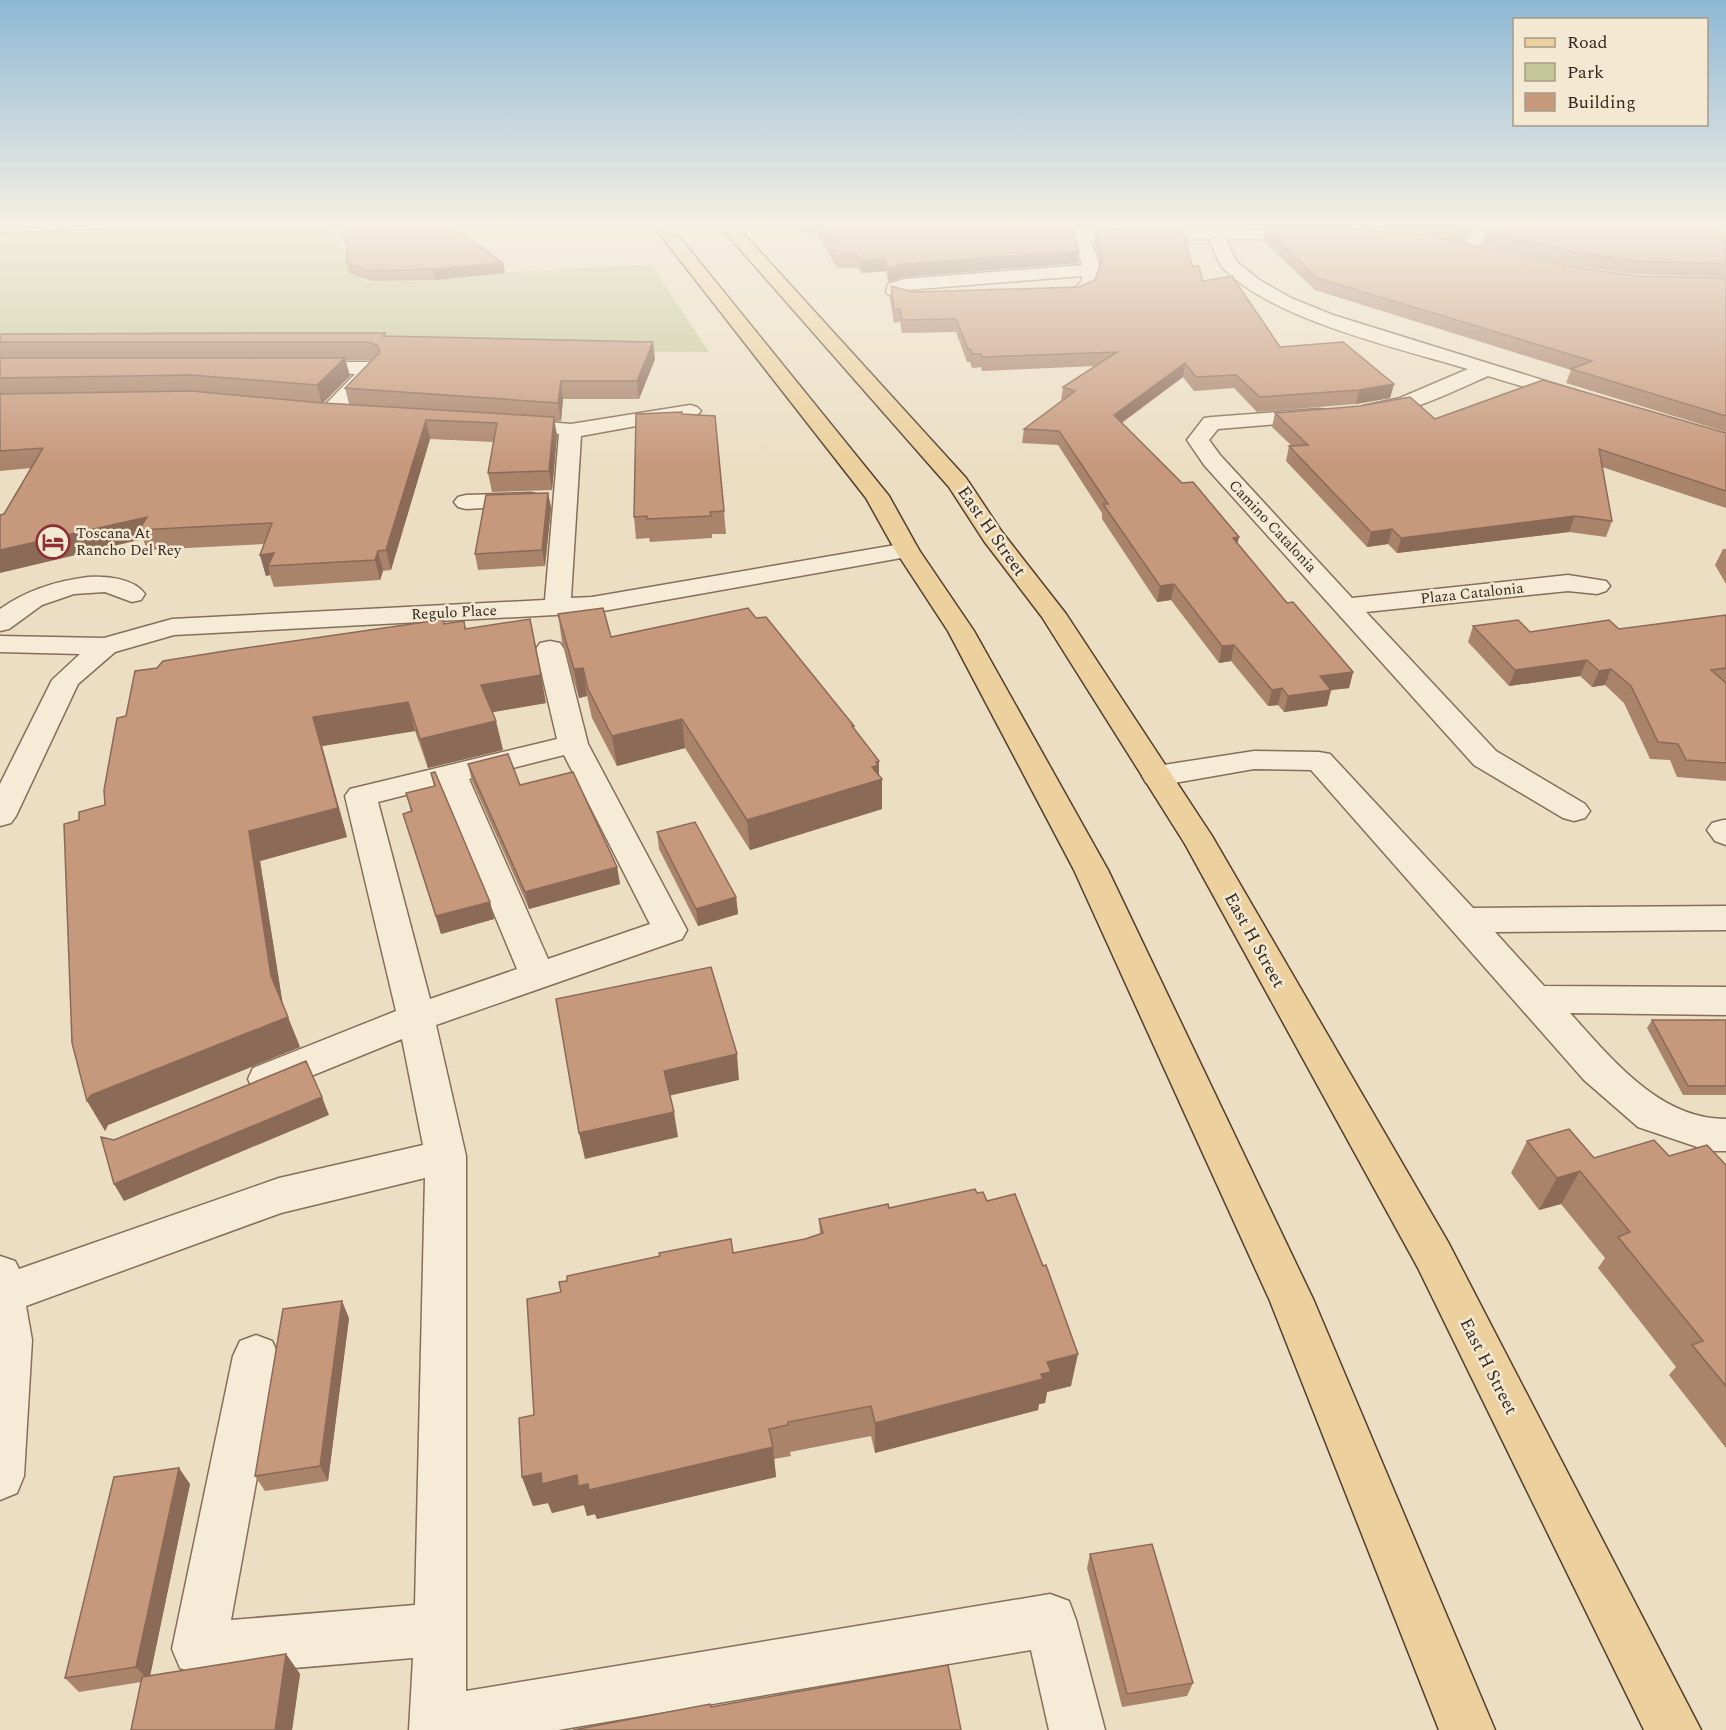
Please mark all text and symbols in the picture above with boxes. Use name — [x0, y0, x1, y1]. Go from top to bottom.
legend — [1513, 18, 1708, 126]
text: Road — [1567, 29, 1608, 56]
text: Park — [1567, 59, 1604, 86]
text: Building — [1567, 89, 1636, 116]
street label: Camino Catalonia — [1223, 474, 1323, 579]
street label: East H Street — [950, 480, 1033, 582]
place label: Toscana At Rancho Del Rey — [76, 522, 182, 562]
hotel icon: Toscana At Rancho Del Rey — [35, 524, 71, 560]
street label: Plaza Catalonia — [1419, 577, 1525, 610]
street label: Regulo Place — [411, 599, 497, 626]
street label: East H Street — [1217, 888, 1292, 993]
street label: East H Street — [1453, 1313, 1524, 1419]

